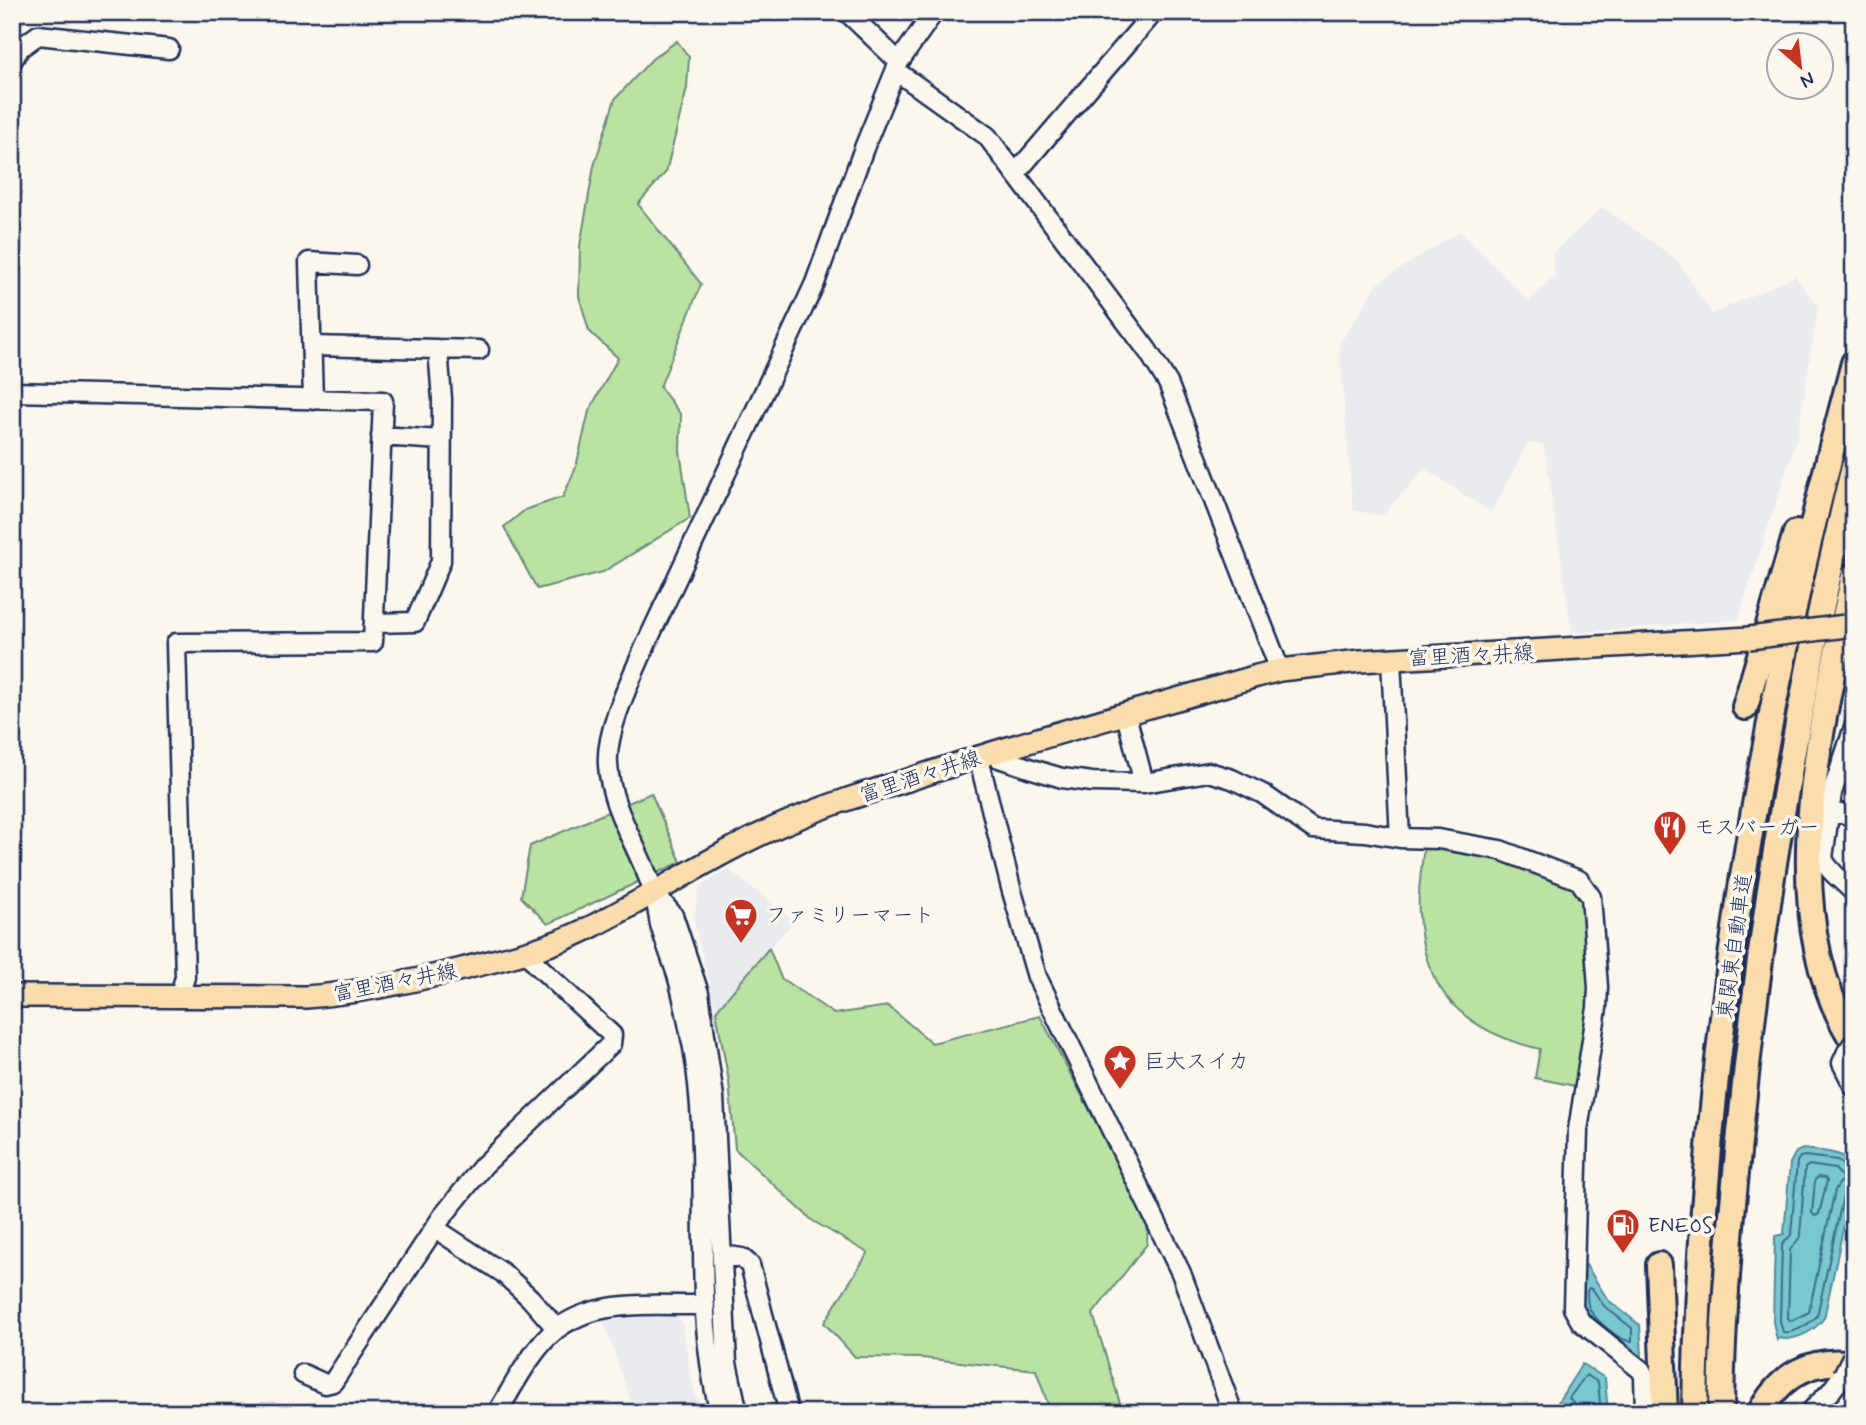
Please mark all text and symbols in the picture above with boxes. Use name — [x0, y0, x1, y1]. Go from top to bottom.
north arrow — [1764, 32, 1834, 102]
text: N — [1796, 66, 1819, 94]
street label: 富里酒々井線 — [1407, 639, 1535, 673]
street label: 富里酒々井線 — [856, 744, 985, 810]
restaurant icon: モスバーガー — [1651, 808, 1689, 857]
place label: モスバーガー — [1694, 814, 1820, 842]
street label: 東関東自動車道 — [1711, 871, 1759, 1021]
supermarket icon: ファミリーマート — [722, 896, 760, 945]
place label: ファミリーマート — [766, 902, 934, 930]
street label: 富里酒々井線 — [331, 957, 460, 1009]
place icon: 巨大スイカ — [1101, 1042, 1139, 1091]
place label: 巨大スイカ — [1144, 1048, 1249, 1076]
fuel station icon: ENEOS — [1604, 1206, 1642, 1255]
place label: ENEOS — [1648, 1212, 1713, 1240]

